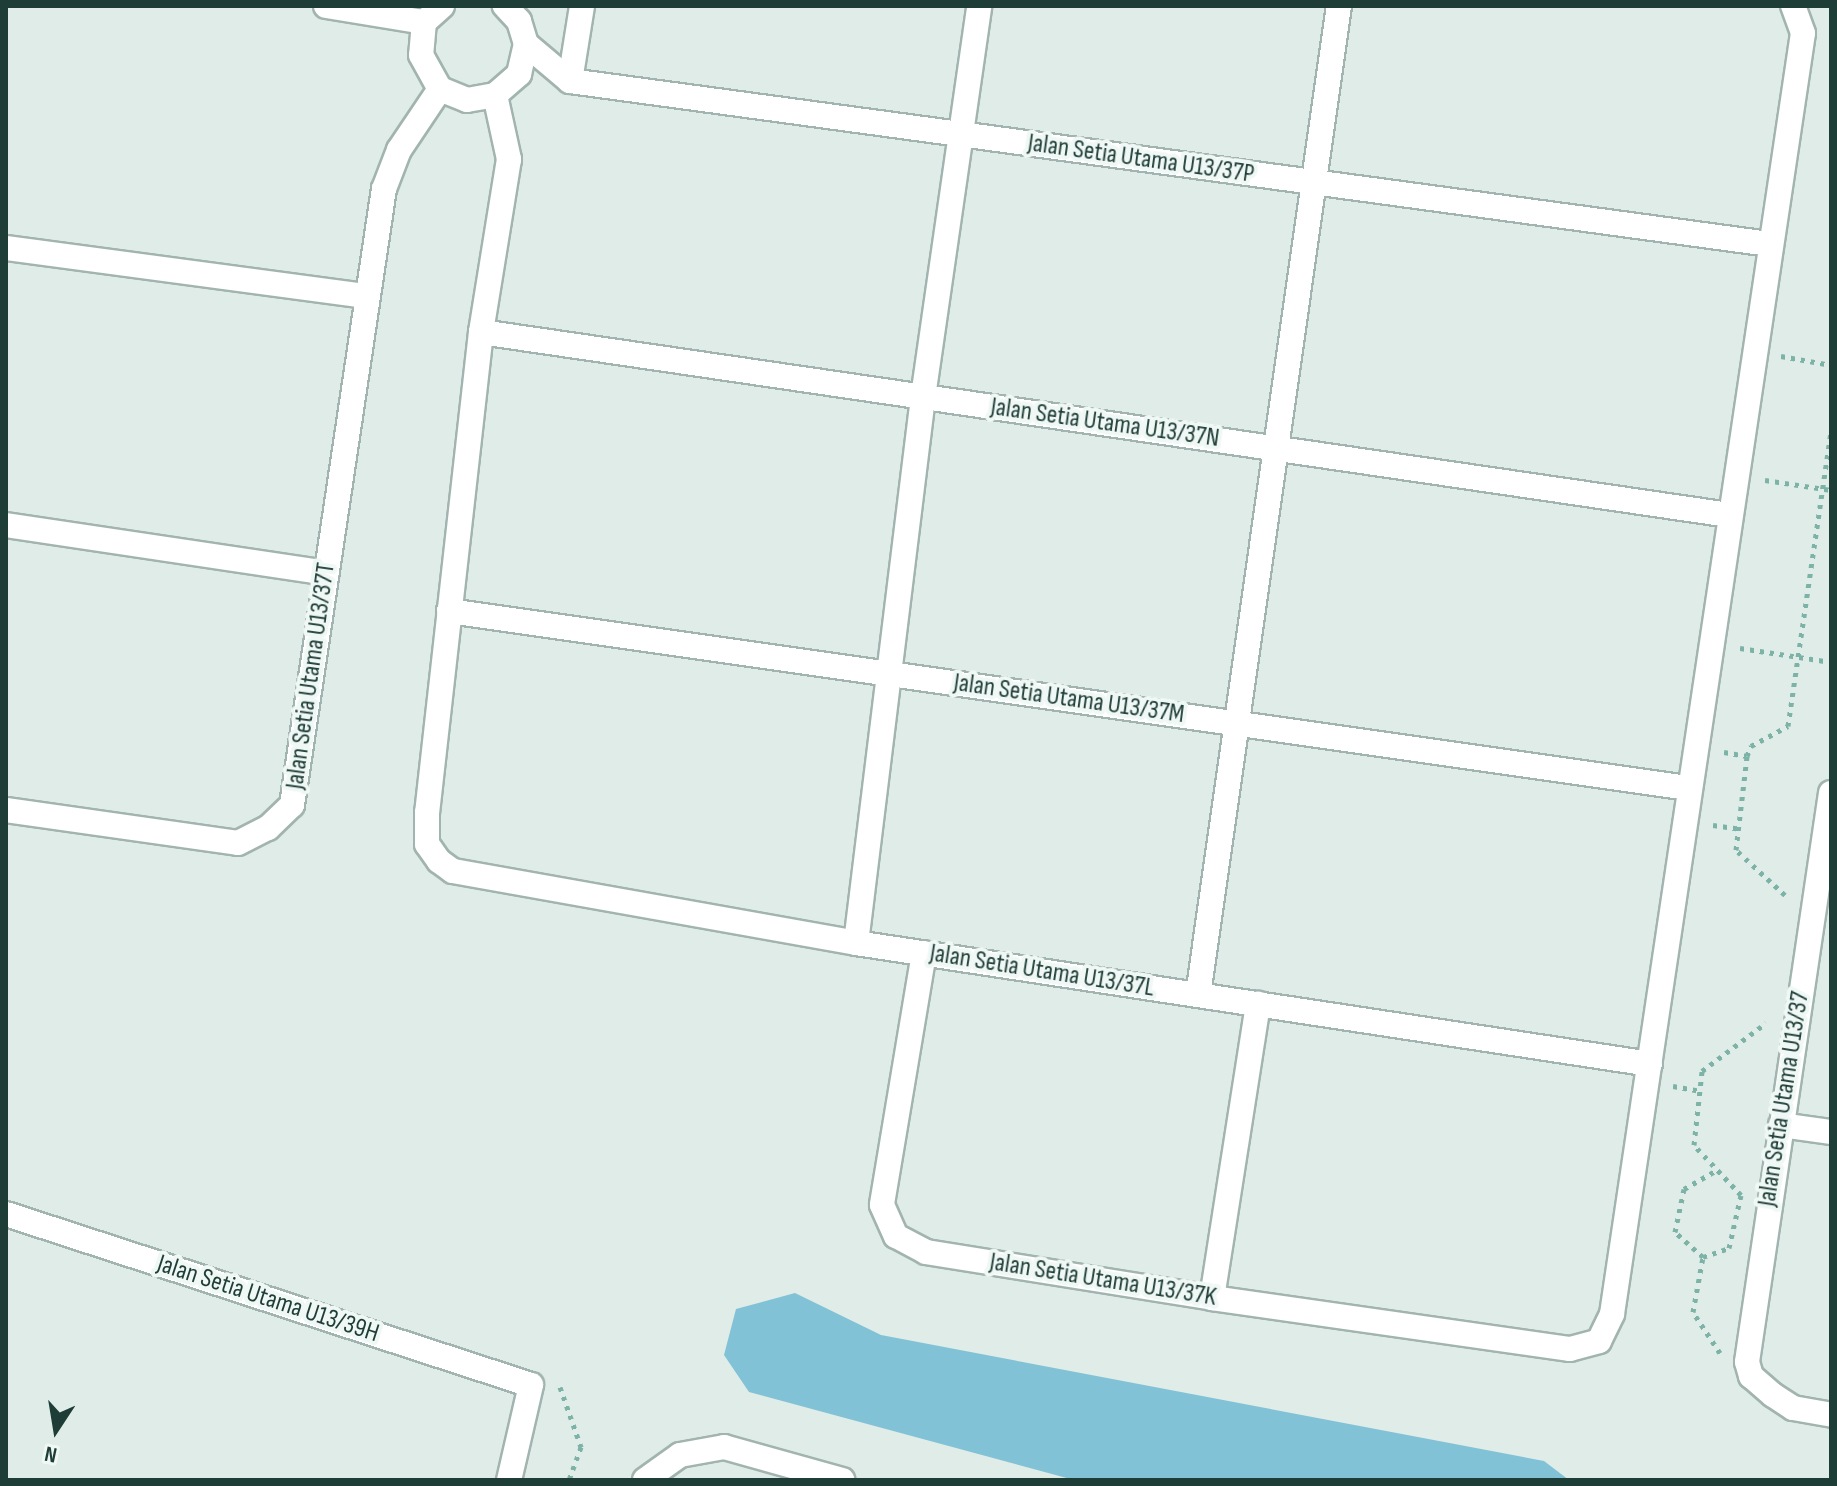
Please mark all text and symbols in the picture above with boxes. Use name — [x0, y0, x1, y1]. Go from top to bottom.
street label: Jalan Setia Utama U13/37P — [1026, 128, 1256, 190]
street label: Jalan Setia Utama U13/37N — [989, 392, 1221, 454]
street label: Jalan Setia Utama U13/37T — [280, 561, 342, 791]
street label: Jalan Setia Utama U13/37M — [952, 667, 1186, 731]
street label: Jalan Setia Utama U13/37L — [928, 938, 1156, 1004]
street label: Jalan Setia Utama U13/37 — [1752, 989, 1816, 1209]
street label: Jalan Setia Utama U13/37K — [987, 1247, 1219, 1313]
street label: Jalan Setia Utama U13/39H — [153, 1248, 383, 1350]
north arrow — [16, 1390, 96, 1470]
text: N — [42, 1440, 59, 1468]

